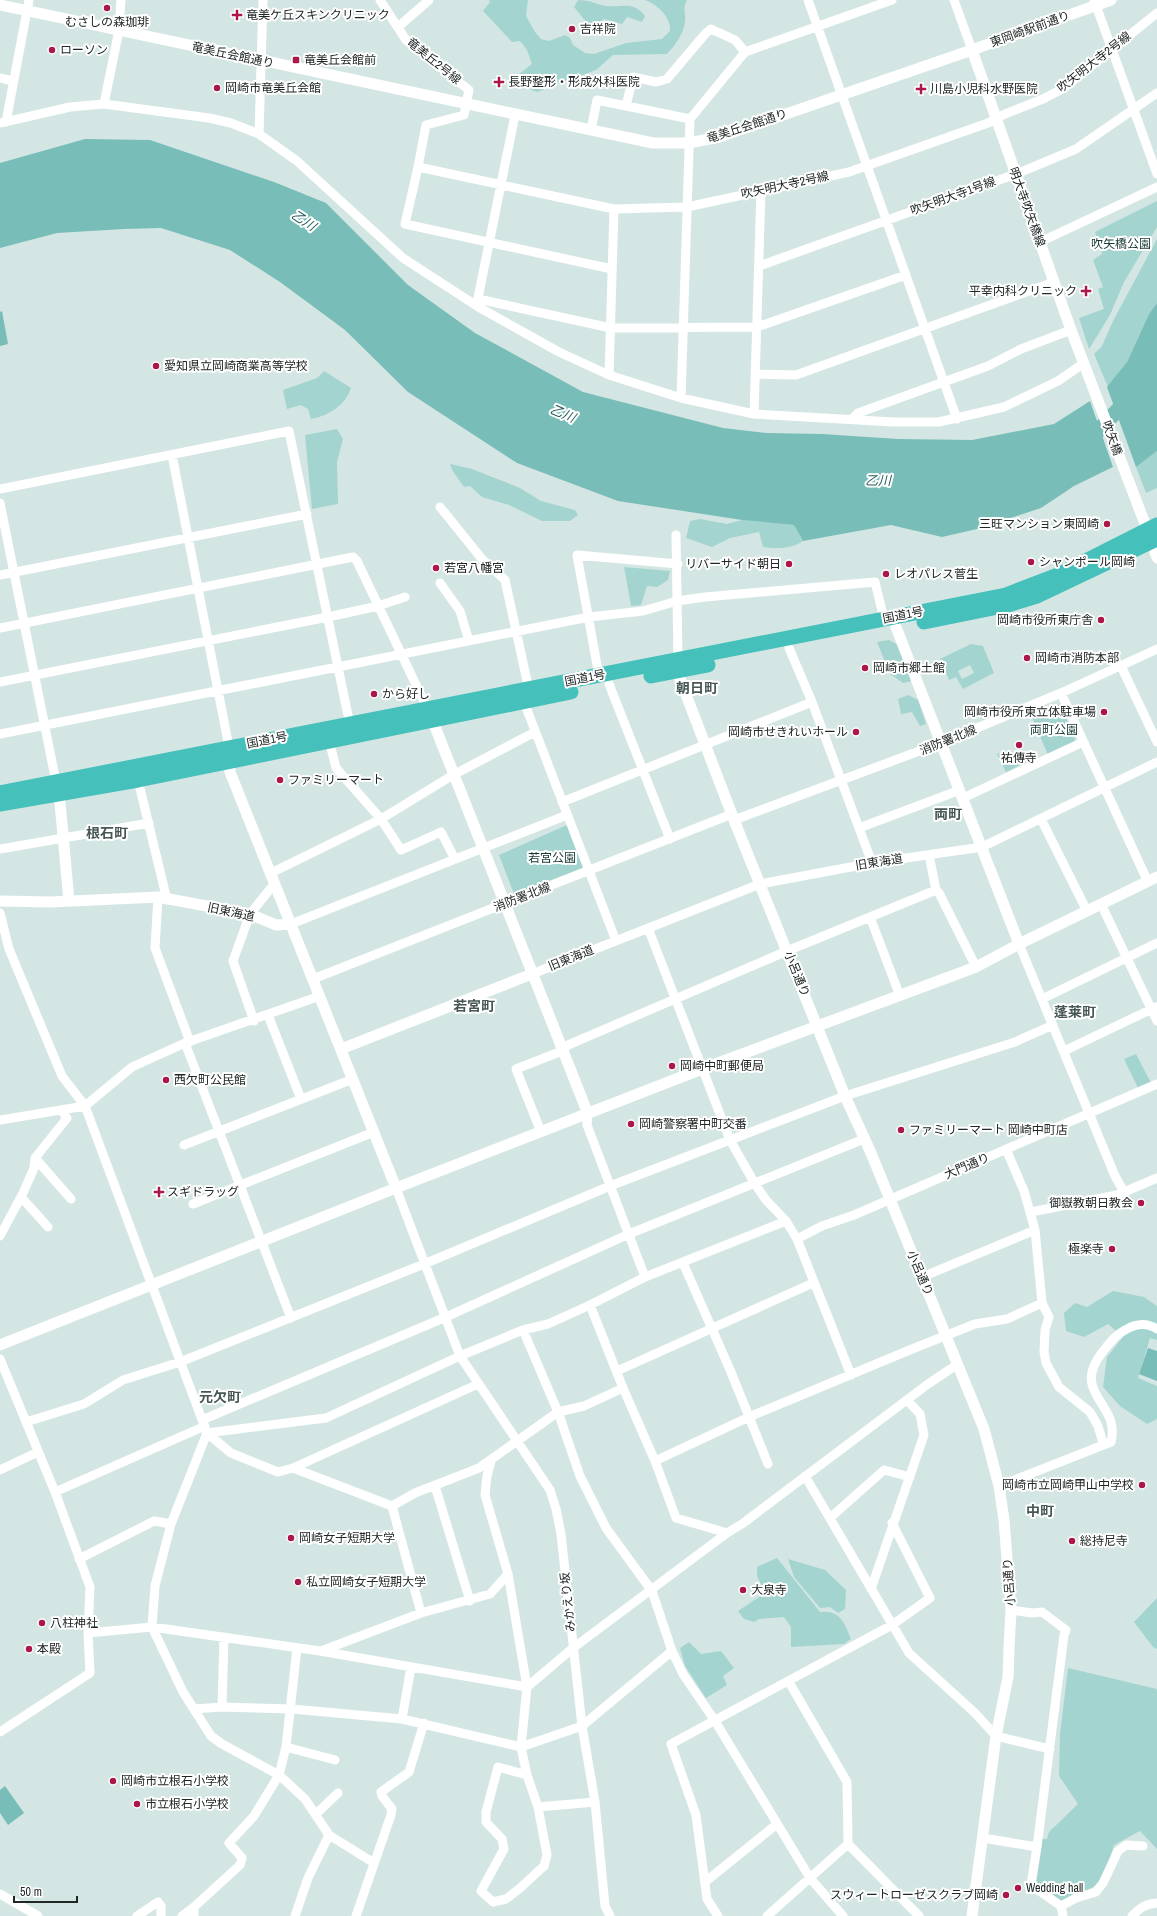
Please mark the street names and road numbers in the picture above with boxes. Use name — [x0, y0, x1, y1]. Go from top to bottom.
street label: 東岡崎駅前通り — [988, 7, 1072, 51]
street label: 吹矢明大寺2号線 — [1054, 28, 1134, 96]
street label: 竜美丘2号線 — [404, 34, 464, 88]
street label: 竜美丘会館通り — [190, 38, 276, 72]
street label: 竜美丘会館通り — [705, 105, 789, 147]
street label: 明大寺吹矢橋線 — [1005, 165, 1049, 249]
street label: 吹矢明大寺2号線 — [740, 168, 830, 202]
street label: 吹矢明大寺1号線 — [908, 173, 998, 219]
street label: 吹矢橋 — [1098, 418, 1126, 458]
street label: 国道1号 — [881, 603, 925, 627]
street label: 国道1号 — [563, 666, 607, 690]
street label: 消防署北線 — [917, 721, 979, 759]
street label: 国道1号 — [245, 728, 289, 752]
street label: 旧東海道 — [854, 850, 904, 874]
street label: 消防署北線 — [491, 879, 553, 915]
street label: 旧東海道 — [206, 899, 256, 925]
street label: 旧東海道 — [546, 942, 596, 974]
street label: 小呂通り — [781, 949, 813, 999]
street label: 大門通り — [942, 1149, 992, 1183]
street label: 小呂通り — [903, 1248, 937, 1298]
street label: 小呂通り — [999, 1557, 1019, 1607]
street label: みかえり坂 — [557, 1571, 579, 1633]

